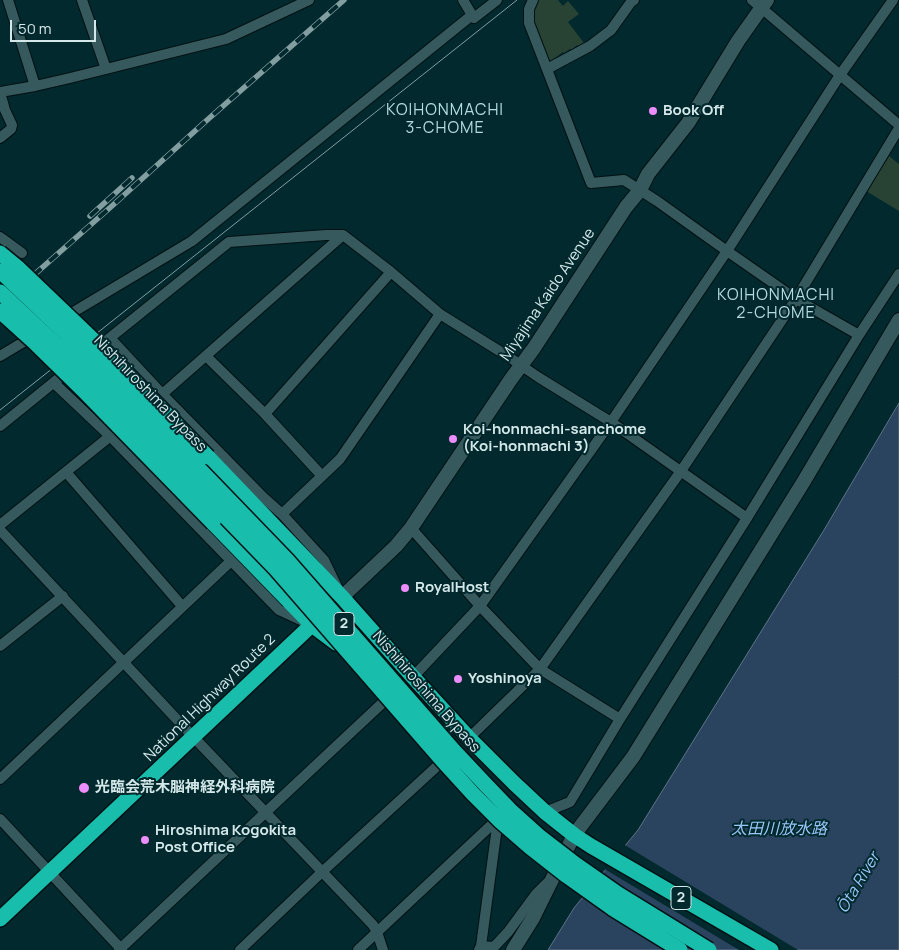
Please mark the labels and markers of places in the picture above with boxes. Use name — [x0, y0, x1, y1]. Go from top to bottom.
place label: Book Off — [663, 102, 724, 120]
marker: Book Off — [647, 105, 659, 117]
place label: Koi-honmachi-sanchome (Koi-honmachi 3) — [463, 421, 646, 456]
marker: Koi-honmachi-sanchome (Koi-honmachi 3) — [447, 433, 459, 445]
place label: RoyalHost — [415, 579, 489, 597]
marker: RoyalHost — [399, 582, 411, 594]
place label: Yoshinoya — [468, 670, 542, 688]
marker: Yoshinoya — [452, 673, 464, 685]
place label: 光臨会荒木脳神経外科病院 — [95, 779, 275, 797]
marker: 光臨会荒木脳神経外科病院 — [77, 781, 91, 795]
place label: Hiroshima Kogokita Post Office — [155, 822, 296, 857]
marker: Hiroshima Kogokita Post Office — [139, 834, 151, 846]

